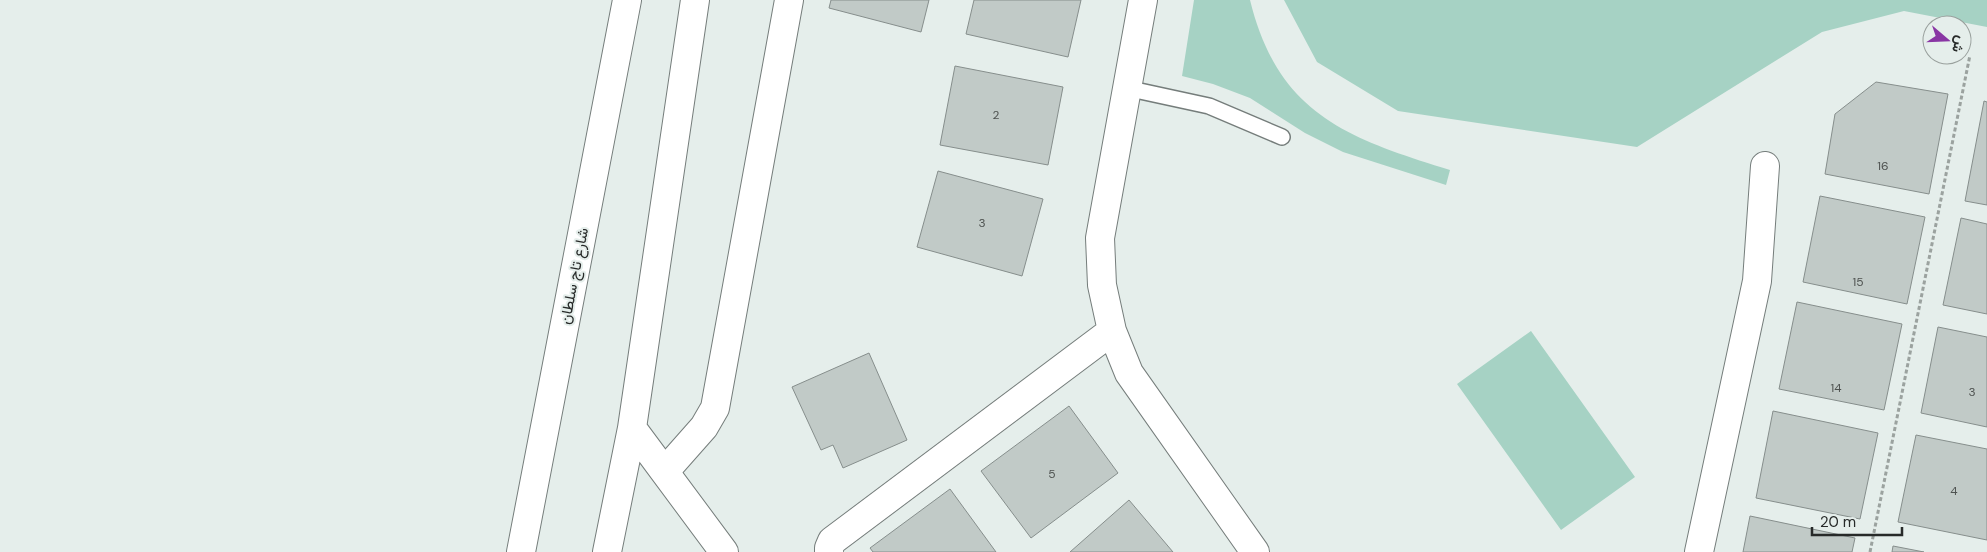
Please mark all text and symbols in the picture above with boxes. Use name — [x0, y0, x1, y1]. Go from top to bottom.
north arrow — [1922, 15, 1972, 65]
text: ش — [1948, 33, 1971, 55]
house number: 2 — [993, 107, 1000, 123]
house number: 16 — [1877, 158, 1889, 174]
house number: 3 — [978, 215, 986, 231]
street label: شارع تاج سلطان — [555, 226, 594, 326]
house number: 15 — [1852, 274, 1864, 290]
house number: 14 — [1830, 380, 1842, 396]
house number: 3 — [1968, 384, 1976, 400]
house number: 5 — [1048, 466, 1056, 482]
house number: 4 — [1950, 483, 1958, 499]
scale bar — [1812, 504, 1902, 536]
text: 20 m — [1820, 512, 1856, 532]

